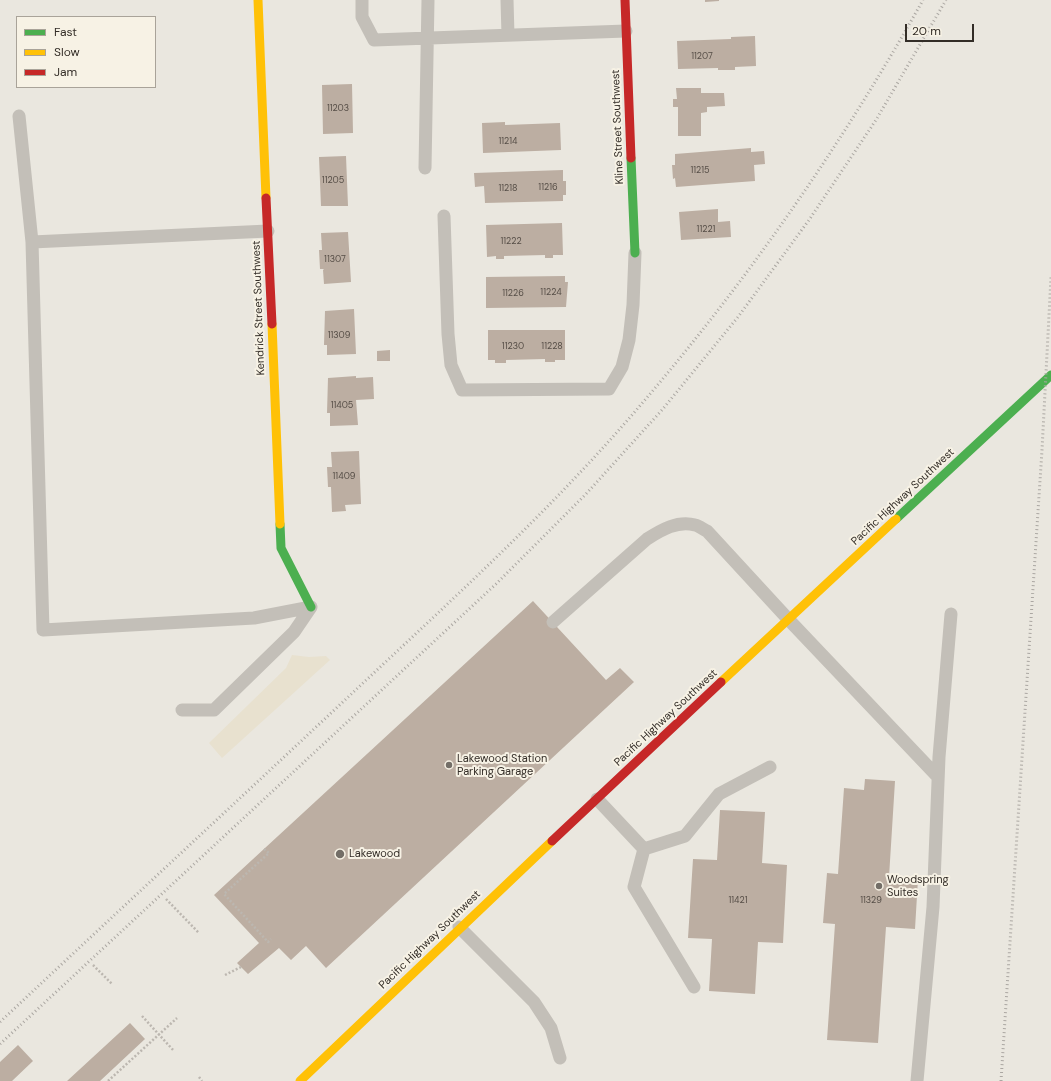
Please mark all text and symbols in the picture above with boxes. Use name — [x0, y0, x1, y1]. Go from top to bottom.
legend — [16, 16, 156, 88]
scale bar — [907, 16, 976, 42]
text: 20 m — [912, 23, 941, 39]
text: Fast — [54, 24, 77, 40]
text: Slow — [54, 44, 80, 60]
house number: 11207 — [691, 52, 713, 62]
text: Jam — [54, 64, 77, 80]
street label: Kline Street Southwest — [609, 69, 627, 185]
house number: 11203 — [327, 104, 349, 114]
house number: 11214 — [498, 137, 518, 147]
house number: 11215 — [690, 166, 710, 176]
house number: 11205 — [322, 176, 344, 186]
house number: 11216 — [538, 183, 558, 193]
house number: 11218 — [498, 184, 518, 194]
house number: 11221 — [697, 225, 715, 235]
house number: 11222 — [500, 237, 522, 247]
street label: Kendrick Street Southwest — [250, 240, 268, 376]
house number: 11307 — [324, 255, 346, 265]
house number: 11224 — [540, 288, 562, 298]
house number: 11226 — [502, 289, 524, 299]
house number: 11309 — [328, 331, 350, 341]
house number: 11230 — [502, 342, 524, 352]
house number: 11228 — [541, 342, 563, 352]
house number: 11405 — [331, 401, 353, 411]
street label: Pacific Highway Southwest — [849, 446, 957, 548]
house number: 11409 — [333, 472, 355, 482]
street label: Pacific Highway Southwest — [612, 667, 720, 769]
place label: Lakewood Station Parking Garage — [457, 752, 547, 778]
marker: Lakewood Station Parking Garage — [444, 760, 454, 770]
place label: Lakewood — [349, 847, 400, 861]
marker: Lakewood — [334, 848, 346, 860]
place label: Woodspring Suites — [887, 873, 949, 899]
marker: Woodspring Suites — [874, 881, 884, 891]
street label: Pacific Highway Southwest — [377, 888, 483, 992]
house number: 11421 — [728, 896, 748, 906]
house number: 11329 — [860, 896, 882, 906]

